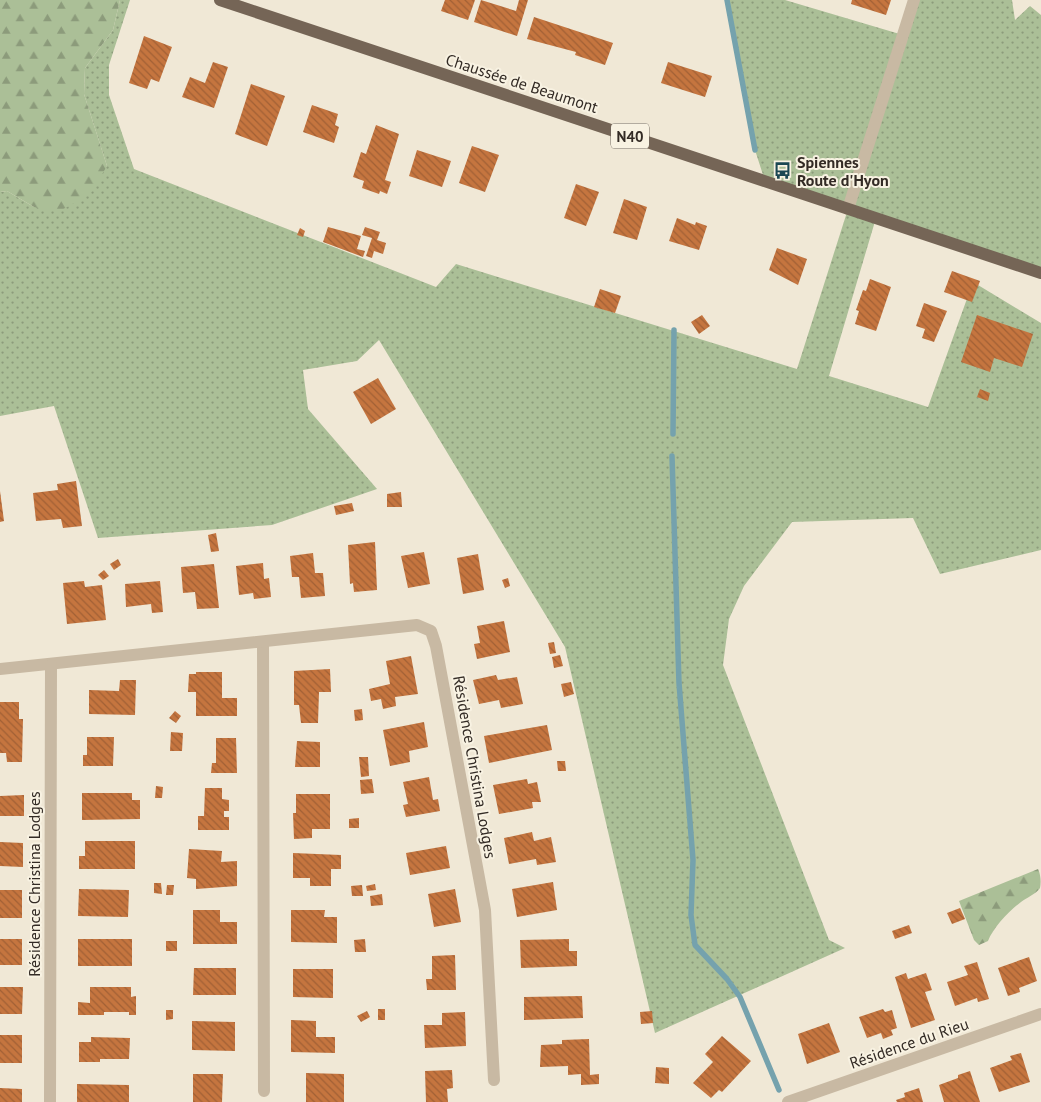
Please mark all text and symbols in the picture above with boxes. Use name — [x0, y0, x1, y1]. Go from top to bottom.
street label: Chaussée de Beaumont — [443, 49, 601, 117]
road number: N40 — [611, 124, 649, 148]
place label: Spiennes Route d'Hyon — [797, 152, 889, 190]
bus stop icon: Spiennes Route d'Hyon — [773, 161, 793, 181]
street label: Résidence Christina Lodges — [449, 674, 501, 860]
street label: Résidence Christina Lodges — [24, 791, 44, 977]
street label: Résidence du Rieu — [847, 1013, 971, 1073]

